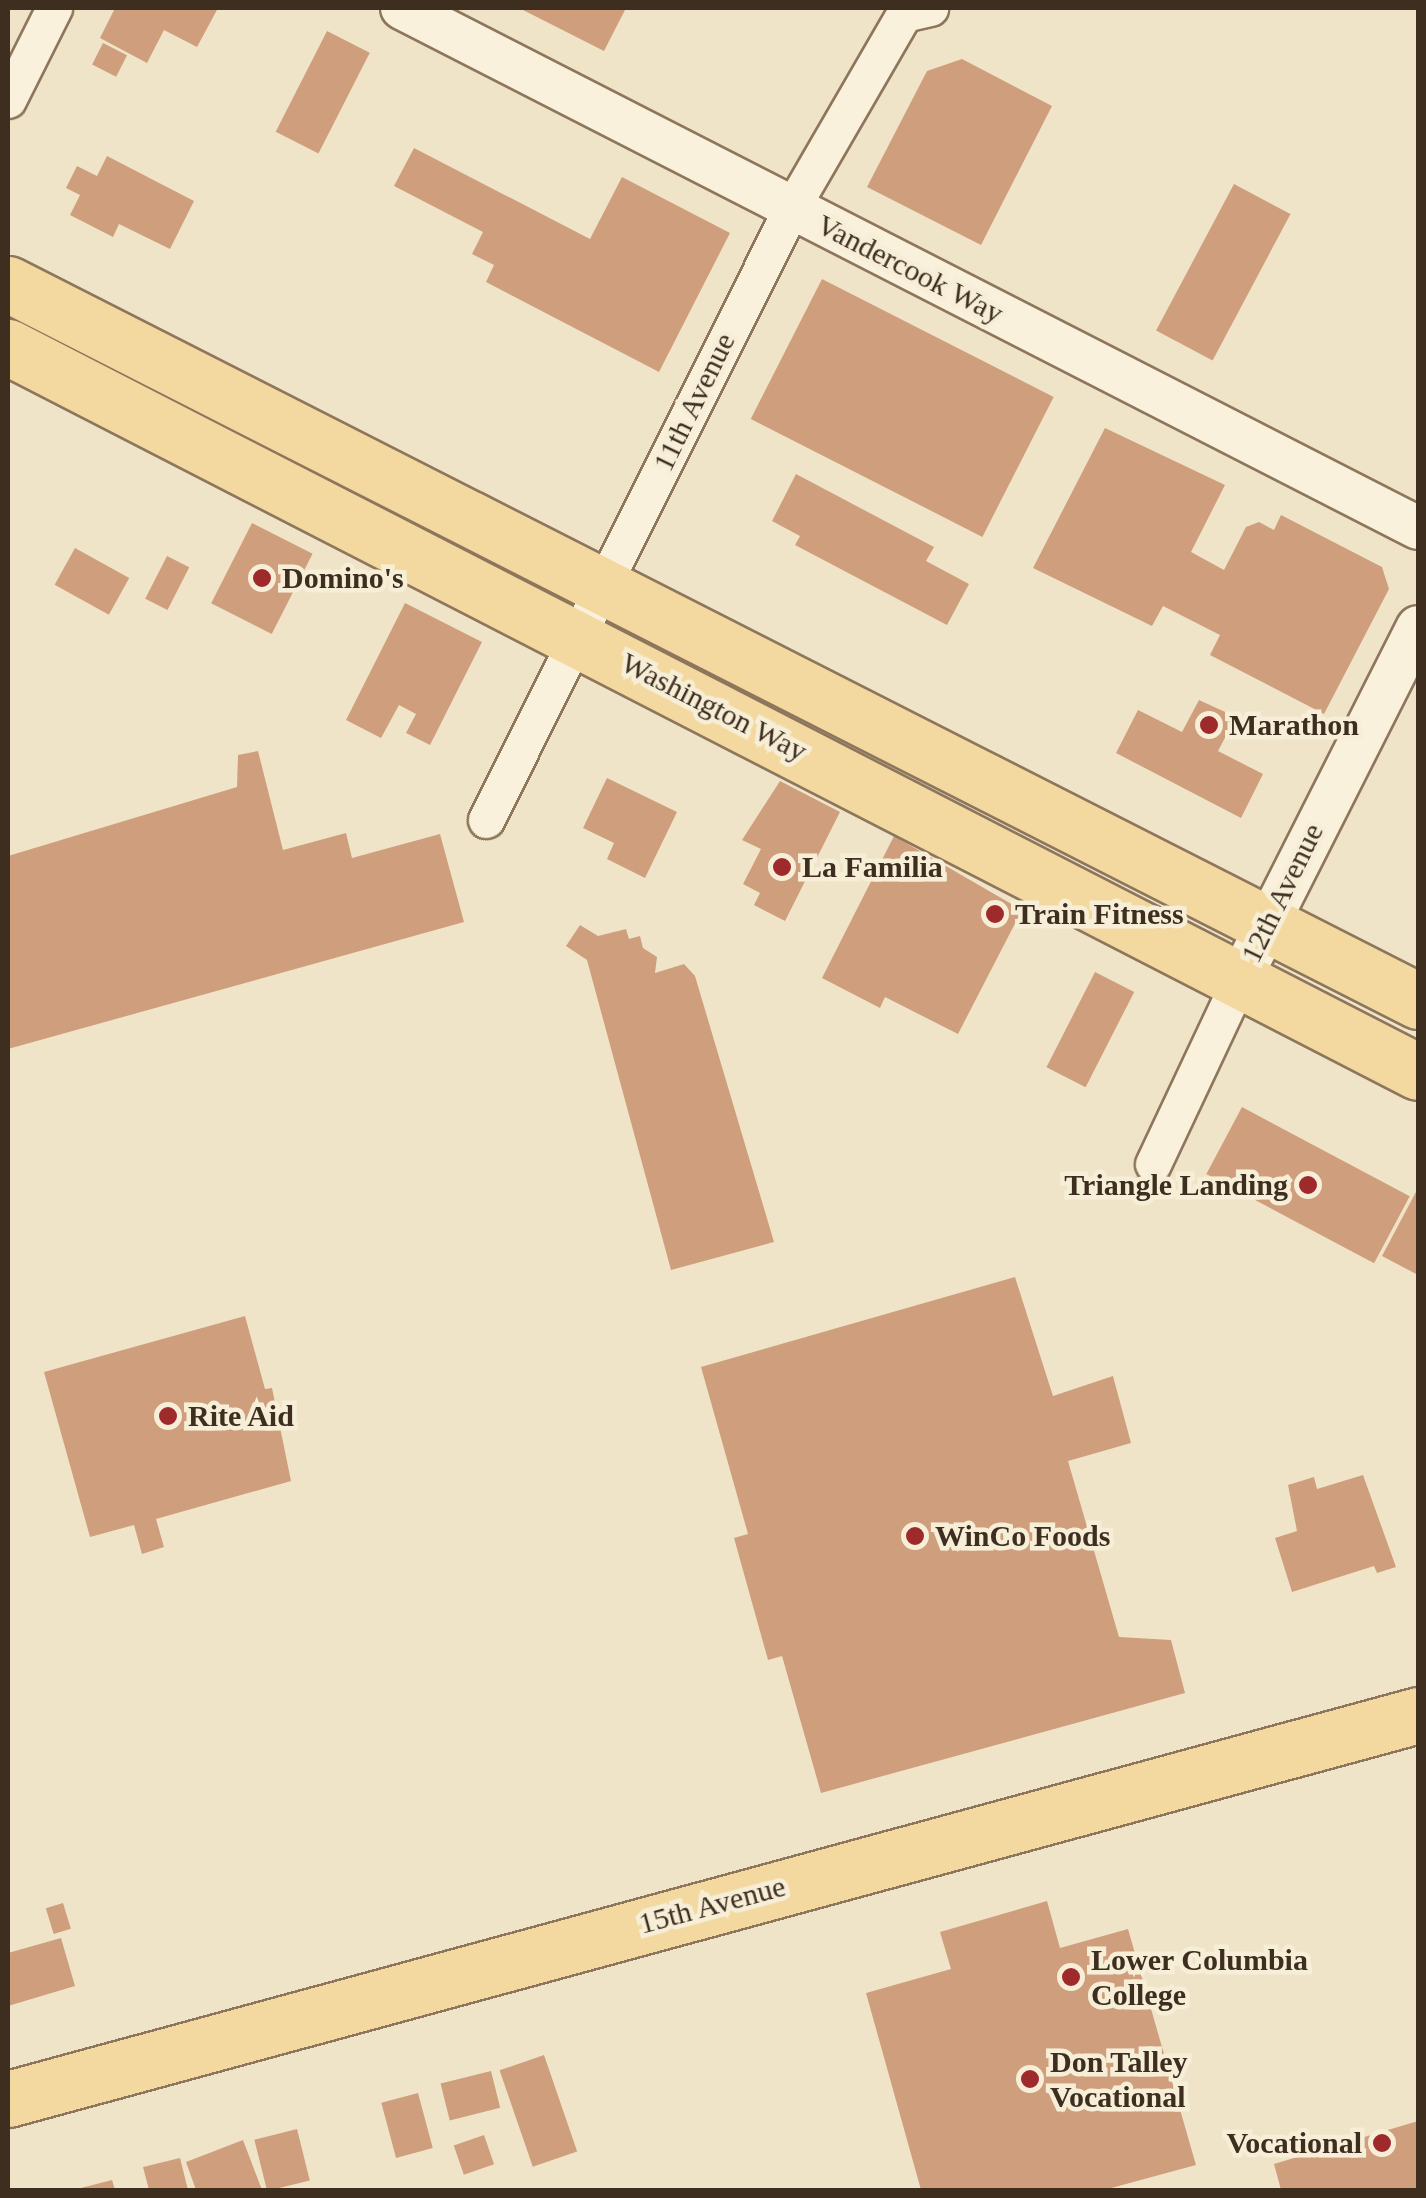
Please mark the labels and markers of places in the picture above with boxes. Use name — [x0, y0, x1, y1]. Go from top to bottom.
place label: Domino's — [282, 560, 404, 596]
marker: Domino's — [251, 567, 273, 589]
place label: Marathon — [1229, 707, 1359, 743]
marker: Marathon — [1198, 714, 1220, 736]
place label: La Familia — [802, 849, 943, 885]
marker: La Familia — [771, 856, 793, 878]
place label: Train Fitness — [1015, 896, 1184, 932]
marker: Train Fitness — [984, 903, 1006, 925]
place label: Triangle Landing — [1064, 1167, 1288, 1203]
marker: Triangle Landing — [1297, 1174, 1319, 1196]
place label: Rite Aid — [188, 1398, 295, 1434]
marker: Rite Aid — [157, 1405, 179, 1427]
place label: WinCo Foods — [935, 1518, 1110, 1554]
marker: WinCo Foods — [904, 1525, 926, 1547]
place label: Lower Columbia College — [1091, 1942, 1308, 2012]
marker: Lower Columbia College — [1060, 1966, 1082, 1988]
place label: Don Talley Vocational — [1050, 2044, 1188, 2114]
marker: Don Talley Vocational — [1019, 2068, 1041, 2090]
place label: Vocational — [1226, 2125, 1362, 2161]
marker: Vocational — [1371, 2132, 1393, 2154]

